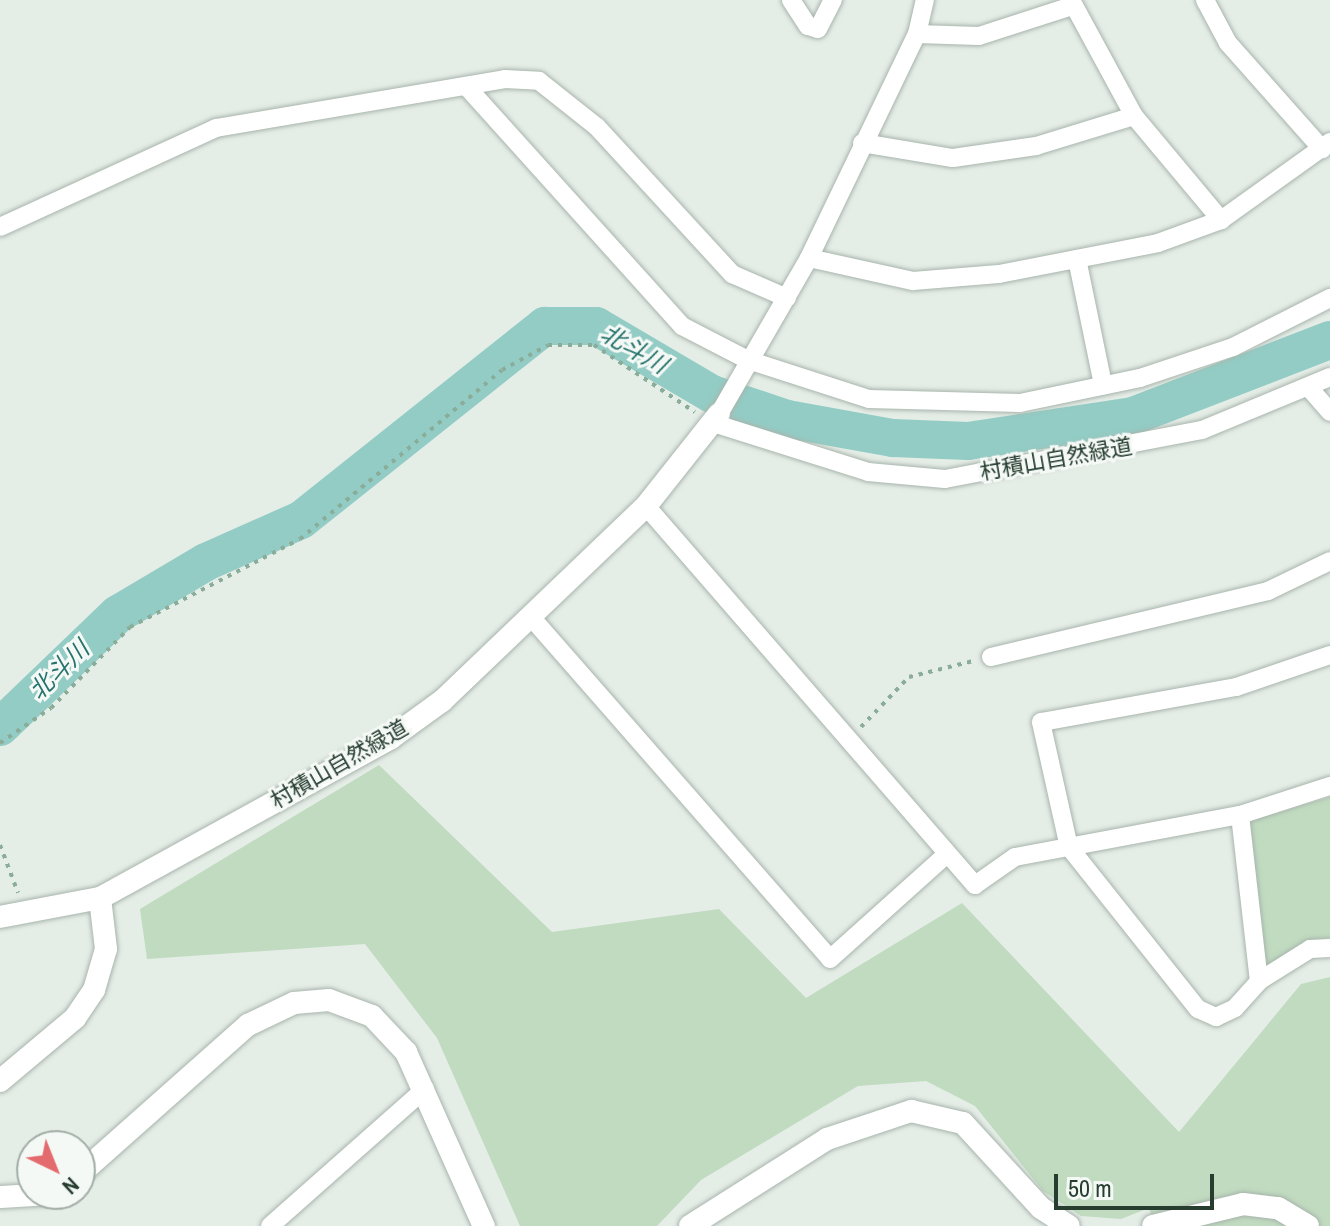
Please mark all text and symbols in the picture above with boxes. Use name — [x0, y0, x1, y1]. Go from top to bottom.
water label: 北斗川 — [596, 319, 672, 379]
street label: 村積山自然緑道 — [978, 433, 1134, 485]
water label: 北斗川 — [23, 635, 95, 705]
street label: 村積山自然緑道 — [266, 714, 412, 814]
north arrow — [16, 1130, 96, 1210]
scale bar — [1058, 1158, 1218, 1208]
text: N — [56, 1171, 86, 1202]
text: 50 m — [1068, 1172, 1112, 1204]

